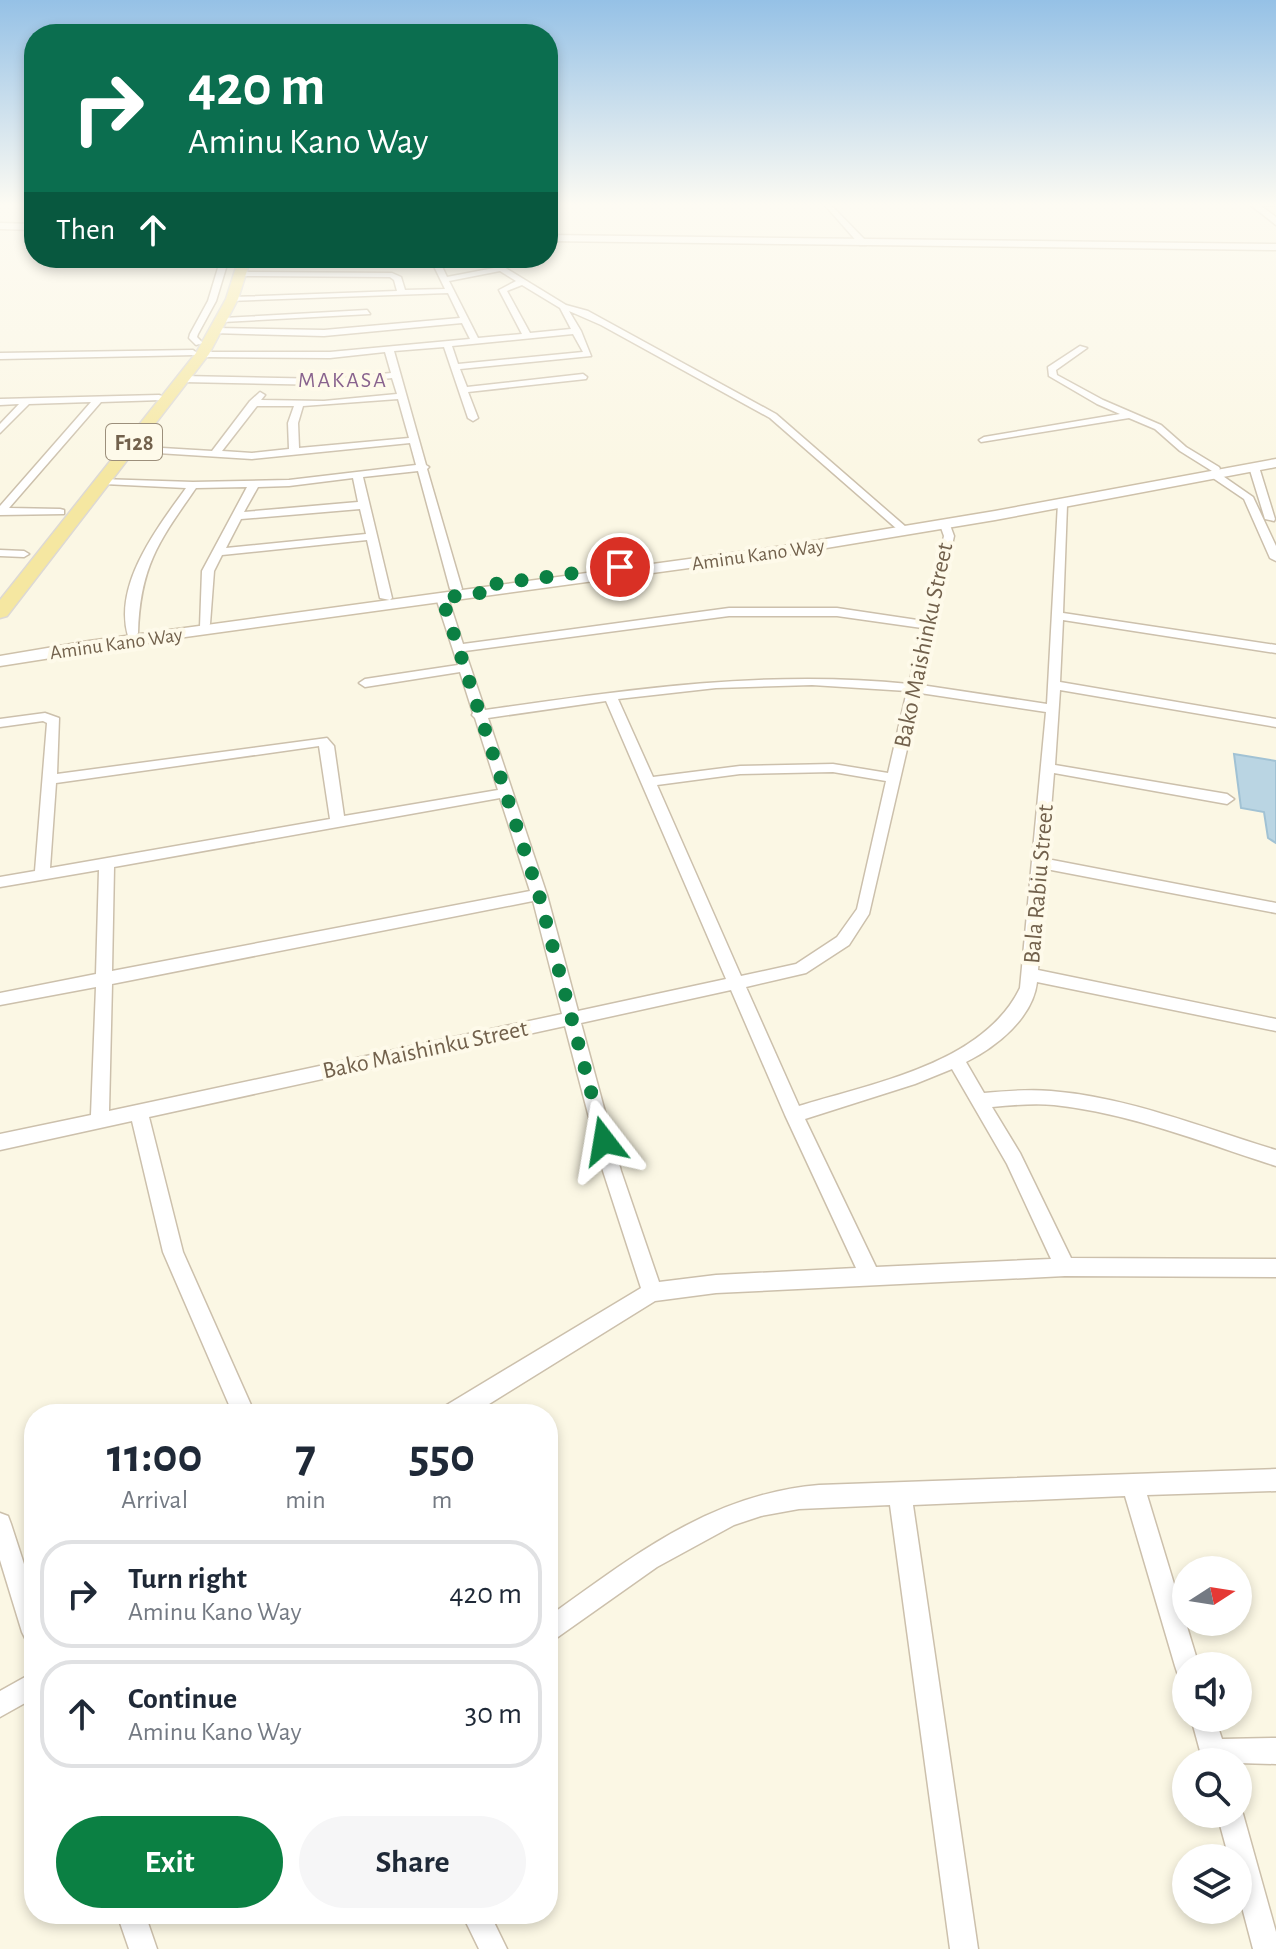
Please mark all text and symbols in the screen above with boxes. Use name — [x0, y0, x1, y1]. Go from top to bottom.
icon: right — [56, 56, 160, 160]
text: 420 m — [188, 59, 325, 115]
text: Aminu Kano Way — [188, 124, 428, 160]
icon: ahead — [131, 208, 175, 252]
text: Then — [56, 215, 115, 245]
district label: MAKASA — [298, 369, 388, 391]
road number: F128 — [106, 424, 162, 460]
pin — [586, 533, 654, 601]
street label: Aminu Kano Way — [691, 536, 826, 574]
street label: Bako Maishinku Street — [891, 540, 958, 750]
icon: arrive — [598, 545, 642, 589]
street label: Aminu Kano Way — [49, 625, 184, 663]
street label: Bala Rabiu Street — [1020, 803, 1058, 965]
street label: Bako Maishinku Street — [320, 1016, 530, 1083]
position arrow — [562, 1099, 646, 1183]
text: 11:00 — [107, 1433, 202, 1481]
text: 7 — [295, 1433, 316, 1481]
text: 550 — [409, 1433, 475, 1481]
text: Arrival — [121, 1487, 188, 1513]
text: min — [285, 1487, 326, 1513]
text: m — [431, 1487, 452, 1513]
north arrow — [1172, 1556, 1252, 1636]
map controls — [1172, 1556, 1252, 1924]
text: Turn right — [128, 1564, 247, 1594]
icon: right — [60, 1572, 104, 1616]
text: 420 m — [449, 1579, 522, 1609]
text: Aminu Kano Way — [128, 1599, 302, 1625]
button: sound — [1172, 1652, 1252, 1732]
text: Continue — [128, 1684, 237, 1714]
icon: ahead — [60, 1692, 104, 1736]
text: 30 m — [465, 1699, 522, 1729]
text: Aminu Kano Way — [128, 1719, 302, 1745]
button: search — [1172, 1748, 1252, 1828]
button: Exit — [56, 1816, 283, 1908]
button: Share — [299, 1816, 526, 1908]
button: layers — [1172, 1844, 1252, 1924]

